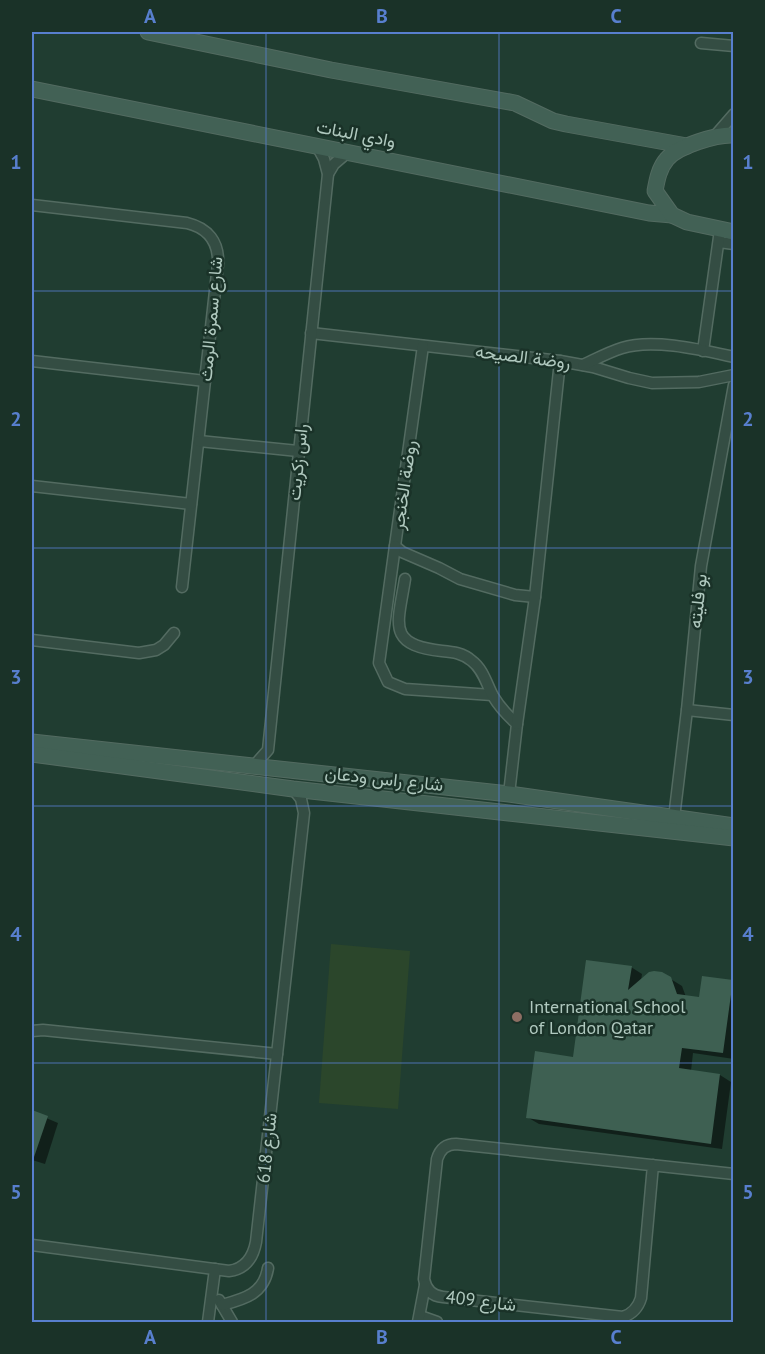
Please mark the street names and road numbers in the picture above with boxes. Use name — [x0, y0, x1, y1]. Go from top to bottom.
street label: وادي البنات — [314, 115, 398, 156]
street label: شارع سمرة الرمث — [194, 255, 228, 383]
street label: روضة الصيحه — [474, 339, 572, 374]
street label: راس زكريت — [282, 422, 313, 501]
street label: روضة الخنجر — [386, 439, 421, 532]
street label: بو فليته — [683, 572, 712, 629]
street label: شارع راس ودعان — [324, 761, 444, 797]
street label: شارع 618 — [251, 1112, 283, 1184]
street label: شارع 409 — [445, 1285, 517, 1317]

